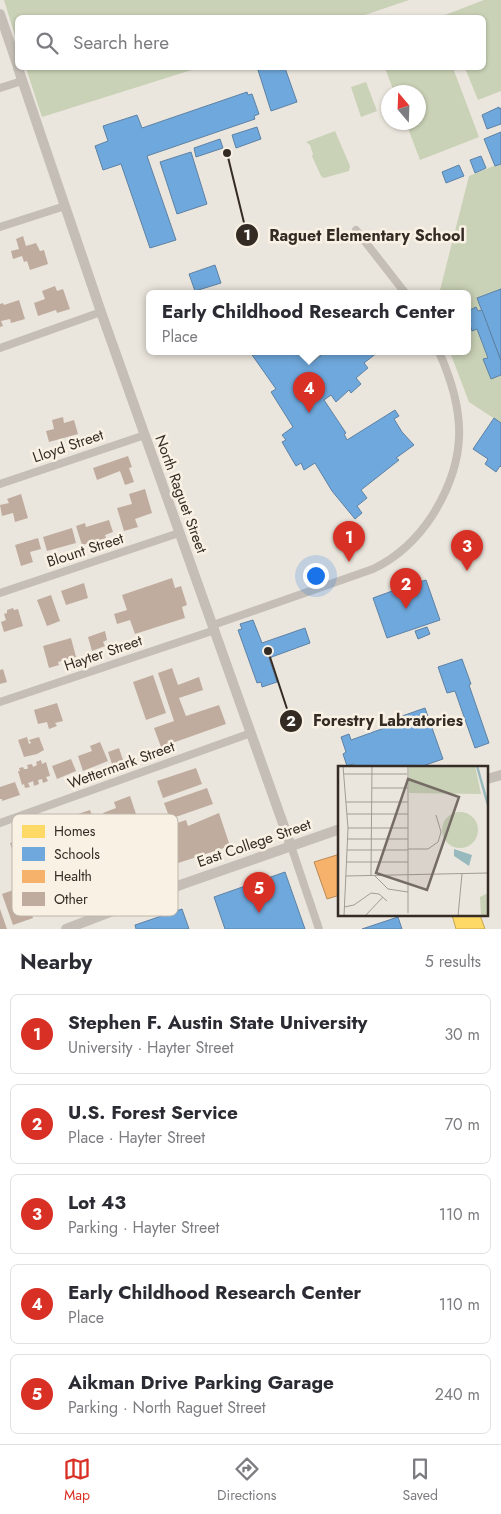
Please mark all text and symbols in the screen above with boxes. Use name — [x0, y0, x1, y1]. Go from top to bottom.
search box — [15, 15, 486, 70]
icon: search — [33, 29, 61, 57]
text: Search here — [73, 29, 169, 56]
north arrow — [381, 85, 426, 130]
callout: Raguet Elementary School — [234, 220, 475, 251]
text: 1 — [243, 224, 251, 246]
text: Raguet Elementary School — [269, 224, 465, 247]
popup — [146, 290, 471, 355]
text: Early Childhood Research Center — [162, 298, 455, 325]
text: Place — [162, 325, 198, 348]
pin: 4 — [293, 372, 325, 413]
street label: Lloyd Street — [30, 423, 107, 468]
street label: North Raguet Street — [149, 432, 213, 557]
pin: 1 — [333, 521, 365, 562]
street label: Blount Street — [44, 527, 127, 573]
pin: 3 — [451, 530, 483, 571]
your location — [303, 563, 329, 589]
pin: 2 — [390, 568, 422, 609]
street label: Hayter Street — [61, 629, 145, 677]
callout: Forestry Labratories — [278, 705, 473, 736]
text: Forestry Labratories — [313, 709, 463, 732]
text: 2 — [286, 710, 296, 732]
street label: Wettermark Street — [64, 735, 178, 795]
inset map — [338, 766, 488, 916]
street label: East College Street — [194, 813, 314, 873]
legend — [12, 814, 178, 916]
text: Homes — [54, 821, 96, 841]
text: Schools — [54, 844, 100, 864]
text: Health — [54, 866, 92, 886]
pin: 5 — [243, 872, 275, 913]
text: Other — [54, 889, 88, 909]
text: Nearby — [20, 947, 92, 977]
text: 5 results — [425, 950, 481, 973]
text: Stephen F. Austin State University — [68, 1009, 367, 1036]
text: 1 — [33, 1023, 41, 1046]
text: 30 m — [444, 1023, 480, 1046]
text: University · Hayter Street — [68, 1036, 234, 1059]
text: U.S. Forest Service — [68, 1099, 238, 1126]
text: 2 — [32, 1113, 42, 1136]
text: 70 m — [445, 1113, 480, 1136]
text: Place · Hayter Street — [68, 1126, 205, 1149]
text: Lot 43 — [68, 1189, 126, 1216]
text: 3 — [32, 1203, 42, 1226]
text: 110 m — [439, 1203, 480, 1226]
text: Parking · Hayter Street — [68, 1216, 219, 1239]
text: Early Childhood Research Center — [68, 1279, 361, 1306]
text: 4 — [31, 1293, 43, 1316]
text: 110 m — [439, 1293, 480, 1316]
text: Place — [68, 1306, 104, 1329]
text: Aikman Drive Parking Garage — [68, 1369, 334, 1396]
text: 5 — [32, 1383, 42, 1406]
text: 240 m — [435, 1383, 480, 1406]
text: Parking · North Raguet Street — [68, 1396, 266, 1419]
tab: Map — [63, 1455, 91, 1505]
tab: Directions — [217, 1455, 276, 1505]
tab: Saved — [402, 1455, 438, 1505]

